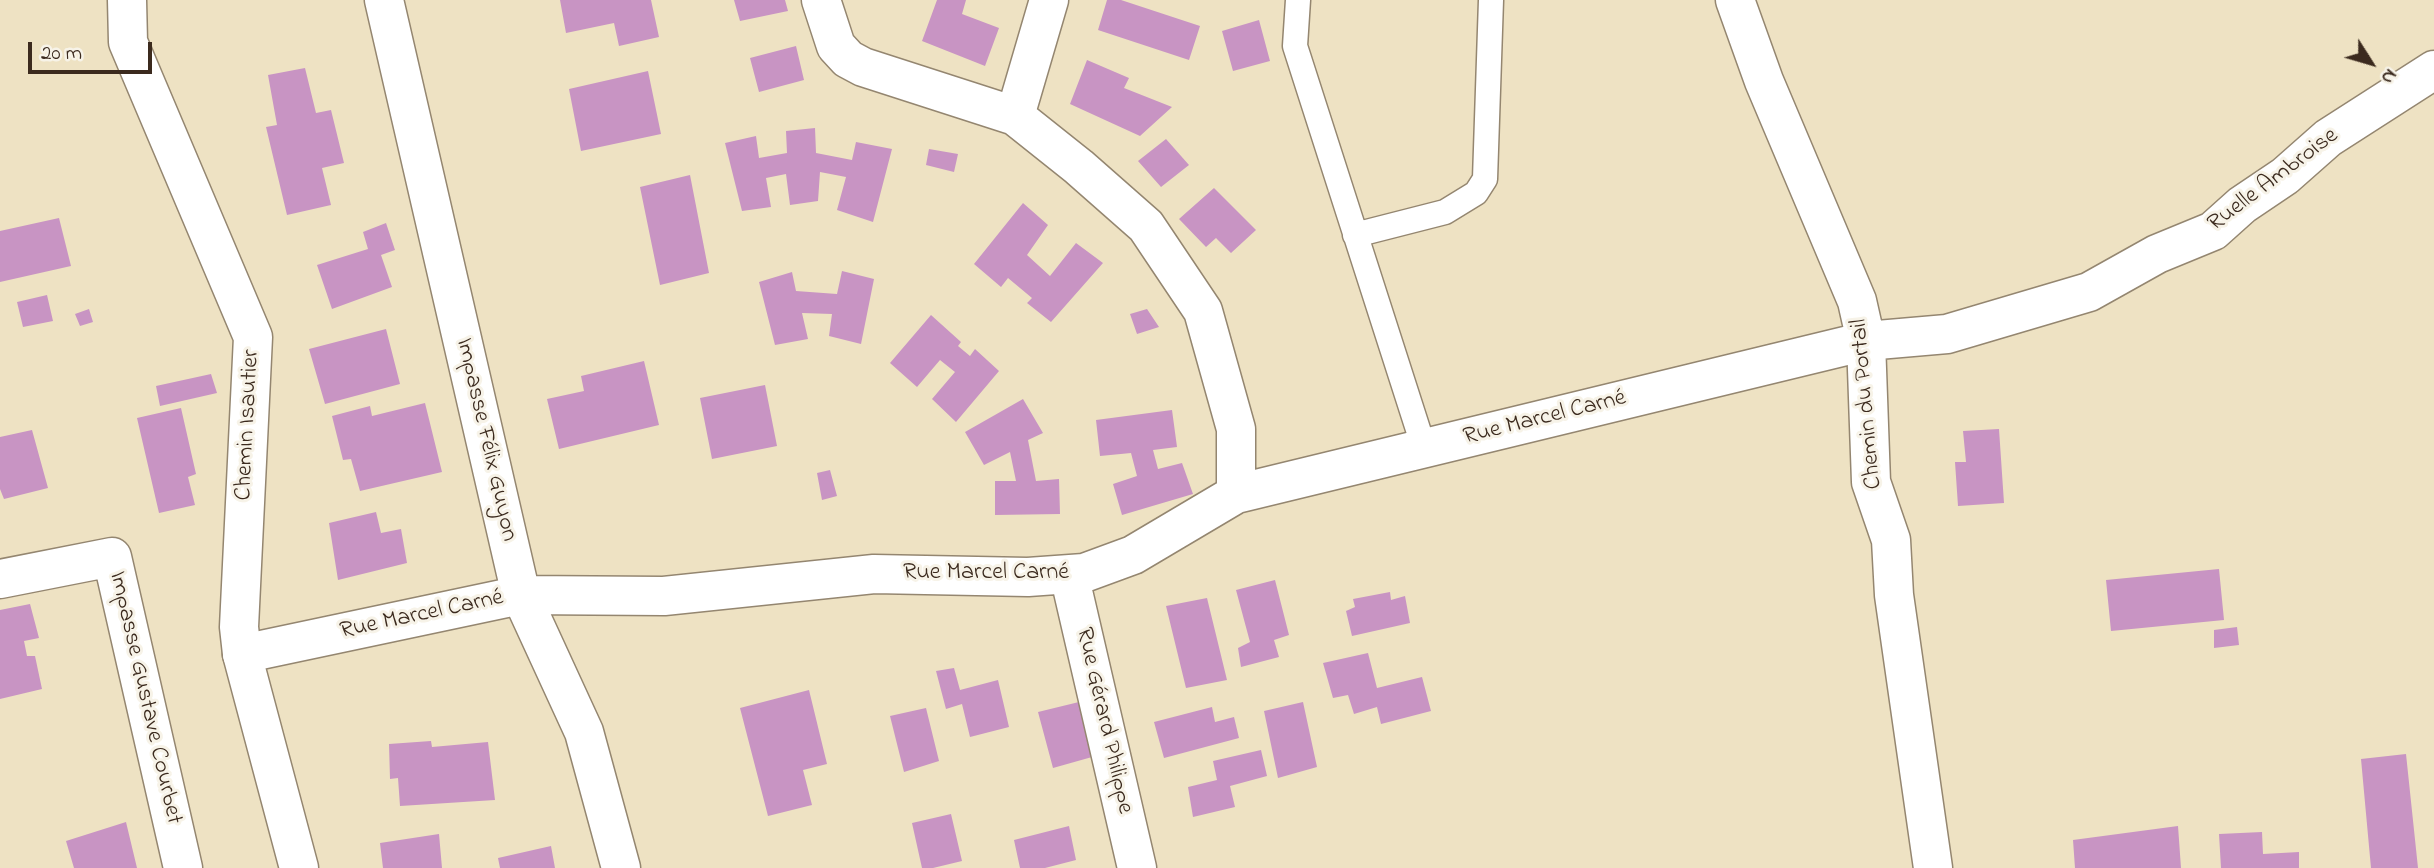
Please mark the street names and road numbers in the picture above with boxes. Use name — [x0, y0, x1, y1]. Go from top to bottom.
street label: Ruelle Ambroise — [2203, 123, 2345, 239]
street label: Chemin du Portail — [1846, 318, 1890, 490]
street label: Impasse Félix Guyon — [448, 336, 522, 544]
street label: Chemin Isautier — [231, 349, 267, 501]
street label: Rue Marcel Carné — [1461, 385, 1629, 453]
street label: Rue Marcel Carné — [903, 560, 1069, 588]
street label: Impasse Gustave Courbet — [101, 569, 187, 827]
street label: Rue Marcel Carné — [338, 585, 506, 647]
street label: Rue Gérard Philippe — [1068, 625, 1138, 817]

